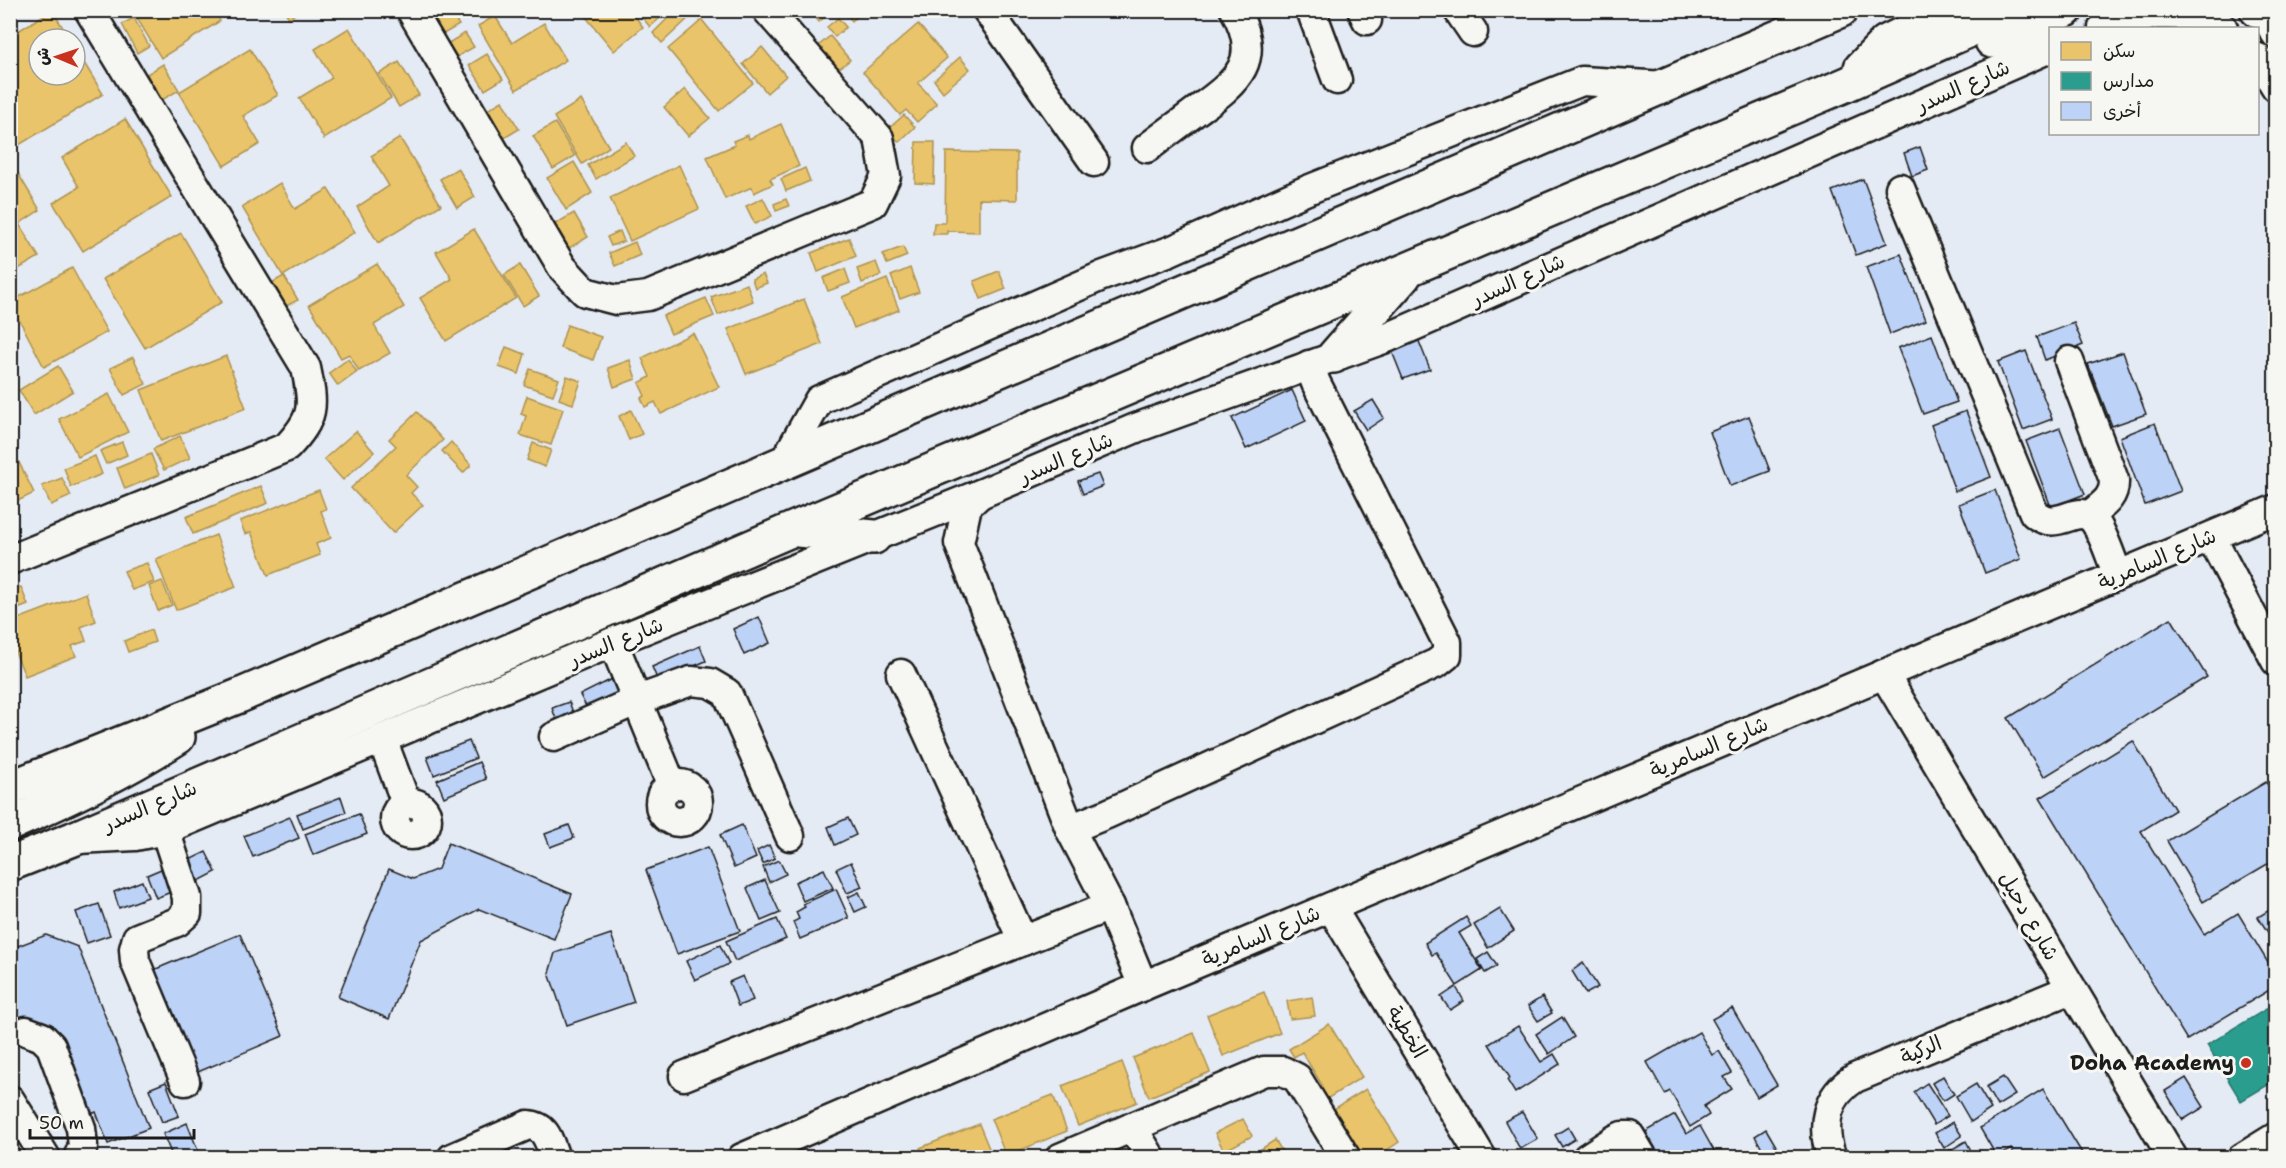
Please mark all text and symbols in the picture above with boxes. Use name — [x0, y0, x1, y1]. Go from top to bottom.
north arrow — [27, 27, 87, 87]
legend — [2049, 27, 2259, 135]
text: سكن — [2103, 39, 2135, 63]
text: ش — [32, 47, 53, 66]
street label: شارع السدر — [1910, 53, 2015, 121]
text: مدارس — [2103, 69, 2154, 93]
text: أخرى — [2103, 99, 2141, 123]
street label: شارع السدر — [1465, 247, 1570, 315]
street label: شارع السدر — [1013, 426, 1118, 492]
street label: شارع السامرية — [2094, 521, 2221, 597]
street label: شارع السدر — [563, 610, 668, 675]
street label: شارع السامرية — [1646, 709, 1773, 785]
street label: شارع السدر — [97, 774, 202, 840]
street label: شارع دحيل — [1991, 866, 2066, 966]
street label: شارع السامرية — [1198, 898, 1325, 974]
street label: الخطية — [1380, 1001, 1434, 1063]
street label: الركية — [1896, 1029, 1946, 1071]
place label: Doha Academy — [2070, 1049, 2234, 1077]
marker: Doha Academy — [2239, 1056, 2253, 1070]
scale bar — [30, 1102, 194, 1140]
text: 50 m — [39, 1111, 84, 1135]

